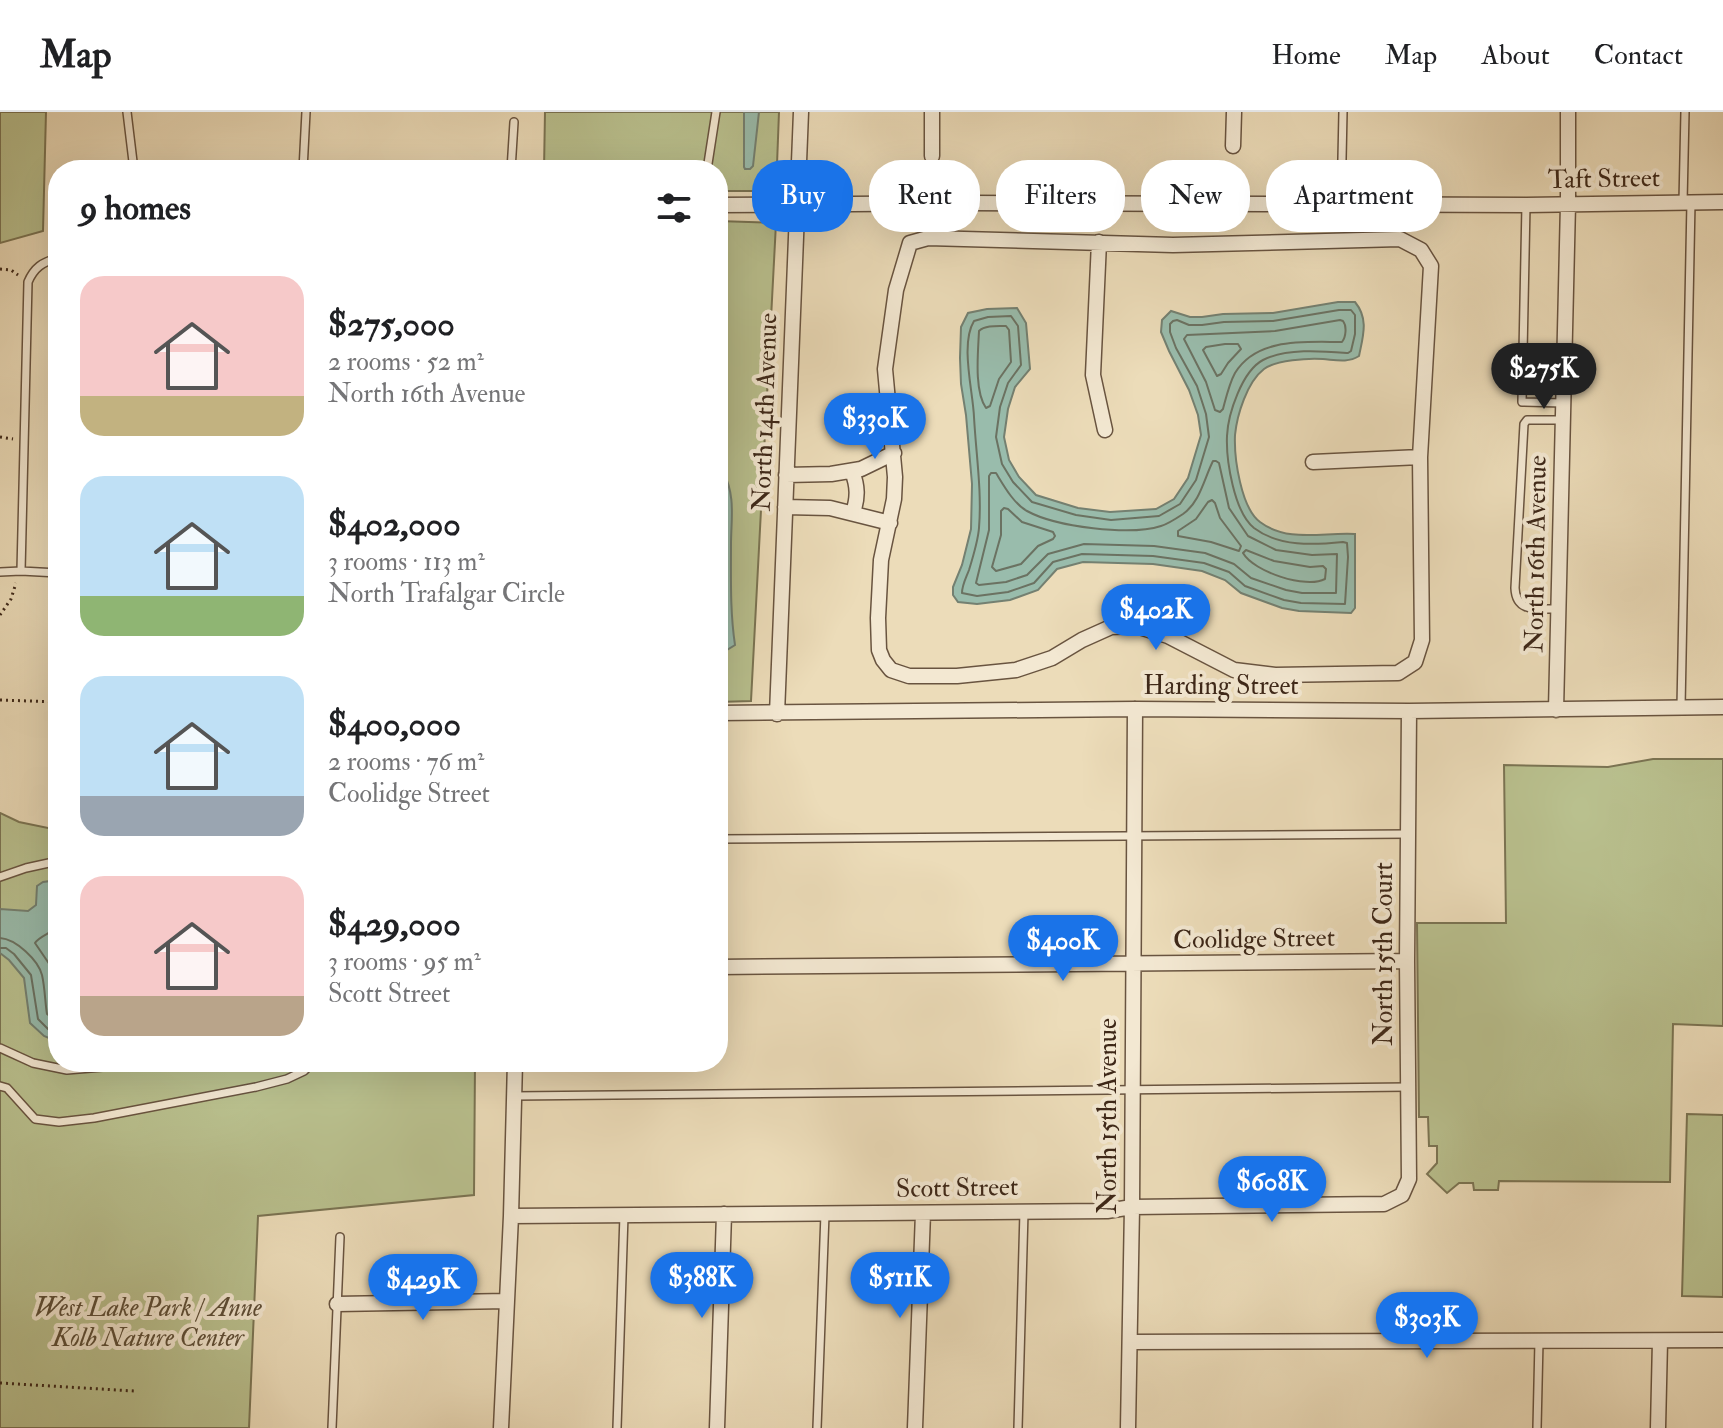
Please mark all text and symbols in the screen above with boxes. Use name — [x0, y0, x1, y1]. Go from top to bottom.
text: Map — [40, 31, 111, 79]
text: Home — [1271, 38, 1341, 73]
text: Map — [1385, 38, 1437, 73]
text: About — [1481, 38, 1550, 73]
text: Contact — [1594, 38, 1683, 73]
chip: Buy — [752, 160, 853, 232]
chip: Rent — [869, 160, 980, 232]
chip: Filters — [996, 160, 1125, 232]
chip: New — [1141, 160, 1250, 232]
chip: Apartment — [1266, 160, 1442, 232]
street label: Taft Street — [1548, 162, 1660, 196]
icon: filters — [652, 186, 696, 230]
text: 9 homes — [80, 187, 191, 230]
text: $275,000 — [328, 303, 455, 346]
icon: home — [144, 308, 240, 404]
street label: North 14th Avenue — [746, 312, 784, 512]
pin: $275K — [1488, 343, 1600, 411]
text: 2 rooms · 52 m² — [328, 346, 484, 378]
text: $275K — [1509, 353, 1579, 385]
text: North 16th Avenue — [328, 378, 526, 410]
pin: $330K — [819, 393, 931, 461]
text: $330K — [842, 403, 908, 435]
street label: North 16th Avenue — [1518, 455, 1554, 653]
text: $402,000 — [328, 503, 461, 546]
icon: home — [144, 508, 240, 604]
text: 3 rooms · 113 m² — [328, 546, 485, 578]
text: North Trafalgar Circle — [328, 578, 565, 610]
pin: $402K — [1100, 584, 1212, 652]
text: $402K — [1119, 594, 1193, 626]
street label: Harding Street — [1143, 670, 1299, 702]
text: $400,000 — [328, 703, 461, 746]
icon: home — [144, 708, 240, 804]
text: 2 rooms · 76 m² — [328, 746, 484, 778]
text: Coolidge Street — [328, 778, 490, 810]
street label: North 15th Court — [1368, 862, 1400, 1046]
text: $429,000 — [328, 903, 461, 946]
icon: home — [144, 908, 240, 1004]
pin: $400K — [1007, 915, 1119, 983]
street label: Coolidge Street — [1173, 922, 1335, 956]
text: $400K — [1026, 925, 1100, 957]
text: 3 rooms · 95 m² — [328, 946, 481, 978]
text: Scott Street — [328, 978, 450, 1010]
street label: North 15th Avenue — [1092, 1018, 1124, 1214]
pin: $608K — [1216, 1156, 1328, 1224]
text: $608K — [1236, 1166, 1308, 1198]
street label: Scott Street — [896, 1171, 1018, 1205]
pin: $388K — [646, 1252, 758, 1320]
pin: $511K — [844, 1252, 956, 1320]
pin: $429K — [367, 1254, 479, 1322]
text: $388K — [668, 1262, 736, 1294]
text: $511K — [869, 1262, 931, 1294]
text: $429K — [386, 1264, 460, 1296]
park label: West Lake Park / Anne Kolb Nature Center — [34, 1292, 262, 1354]
pin: $303K — [1371, 1292, 1483, 1360]
text: $303K — [1394, 1302, 1460, 1334]

